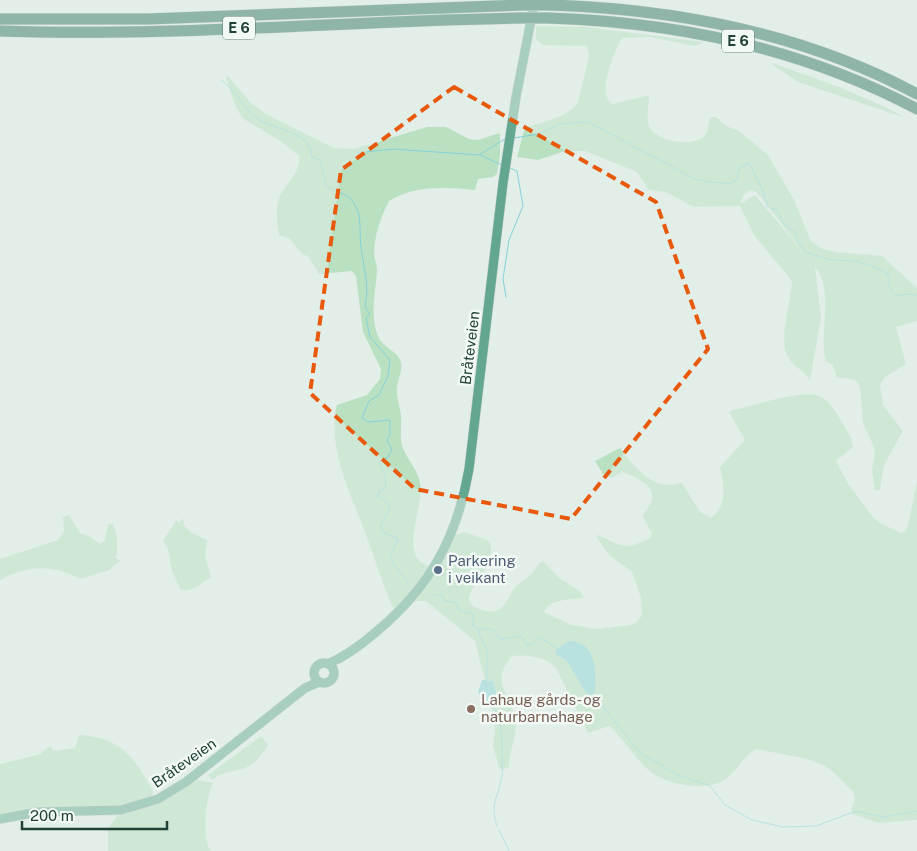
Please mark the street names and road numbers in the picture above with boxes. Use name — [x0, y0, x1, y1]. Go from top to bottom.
road number: E 6 — [223, 16, 255, 40]
road number: E 6 — [722, 29, 754, 52]
street label: Bråteveien — [457, 310, 482, 386]
street label: Bråteveien — [148, 734, 219, 791]

